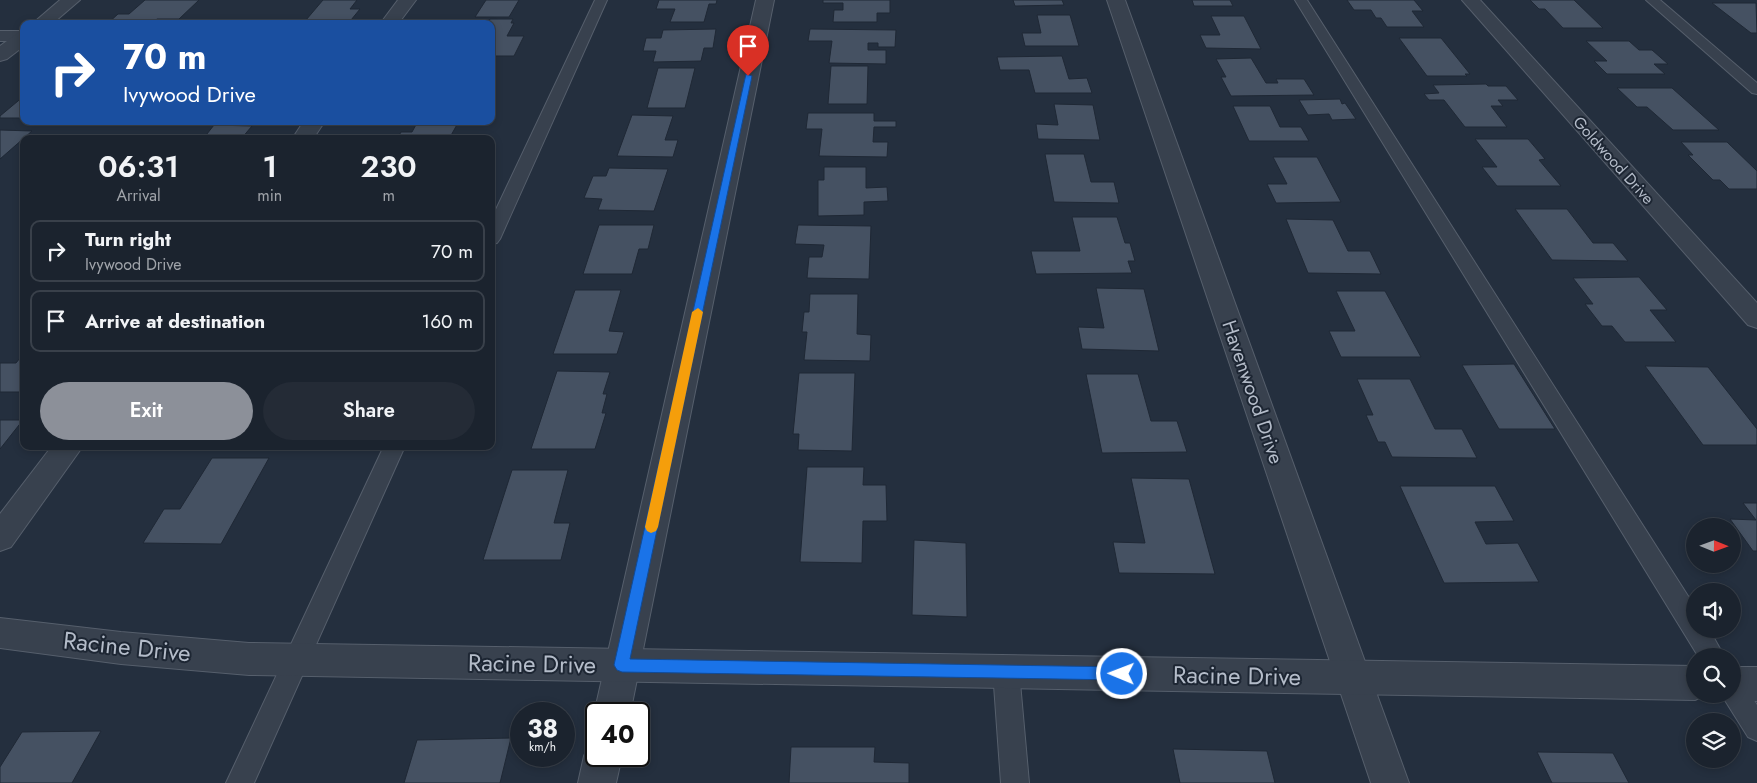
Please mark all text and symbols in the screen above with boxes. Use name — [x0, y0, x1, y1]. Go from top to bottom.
pin — [727, 25, 769, 76]
text: 70 m — [123, 32, 206, 82]
icon: arrive — [734, 32, 762, 60]
icon: right — [40, 40, 105, 105]
text: Ivywood Drive — [123, 78, 256, 110]
street label: Goldwood Drive — [1568, 111, 1659, 209]
text: 06:31 — [98, 145, 179, 188]
text: 1 — [262, 145, 277, 188]
text: 230 — [361, 145, 417, 188]
text: Arrival — [117, 184, 161, 207]
text: min — [257, 184, 282, 207]
text: m — [382, 184, 395, 207]
text: Turn right — [85, 226, 171, 253]
icon: right — [42, 237, 70, 265]
text: 70 m — [431, 238, 473, 265]
text: Ivywood Drive — [85, 253, 182, 276]
icon: arrive — [42, 307, 70, 335]
text: Arrive at destination — [85, 308, 265, 335]
text: 160 m — [422, 308, 473, 335]
street label: Havenwood Drive — [1214, 317, 1291, 468]
button: Exit — [40, 382, 253, 440]
button: Share — [263, 382, 475, 440]
north arrow — [1686, 518, 1741, 572]
map controls — [1686, 518, 1741, 768]
button: sound — [1686, 583, 1741, 638]
street label: Racine Drive — [61, 622, 193, 671]
street label: Racine Drive — [468, 645, 596, 682]
position arrow — [1095, 647, 1147, 699]
button: search — [1686, 648, 1741, 703]
street label: Racine Drive — [1173, 657, 1301, 694]
speed limit sign: 40 — [585, 702, 650, 767]
text: 38 — [527, 710, 558, 746]
button: layers — [1686, 713, 1741, 768]
text: km/h — [529, 738, 556, 756]

